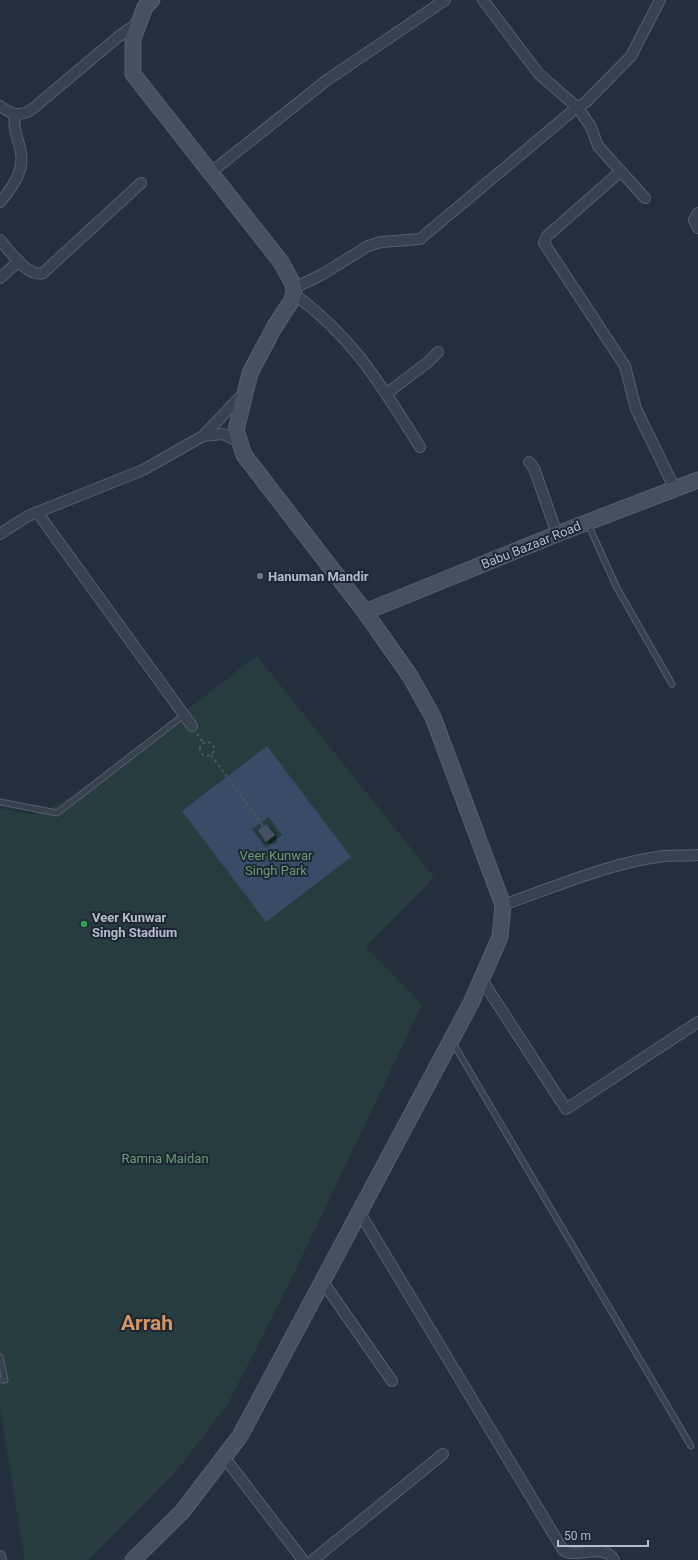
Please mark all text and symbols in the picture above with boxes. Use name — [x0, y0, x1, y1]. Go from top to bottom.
street label: Babu Bazaar Road — [479, 518, 583, 572]
place label: Hanuman Mandir — [268, 569, 369, 584]
marker: Hanuman Mandir — [255, 571, 265, 581]
park label: Veer Kunwar Singh Park — [239, 848, 313, 878]
place label: Veer Kunwar Singh Stadium — [92, 910, 177, 940]
marker: Veer Kunwar Singh Stadium — [79, 919, 89, 929]
park label: Ramna Maidan — [121, 1151, 209, 1166]
district label: Arrah — [121, 1311, 173, 1335]
scale bar — [558, 1522, 648, 1548]
text: 50 m — [564, 1529, 591, 1543]

